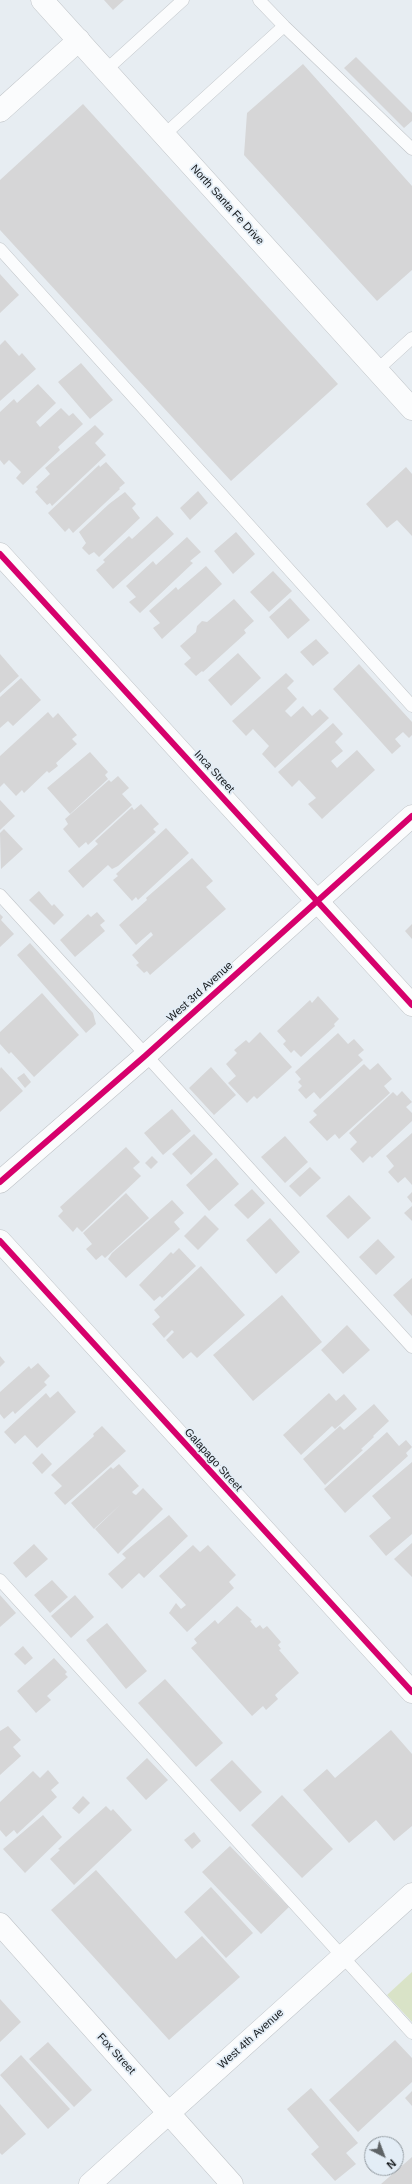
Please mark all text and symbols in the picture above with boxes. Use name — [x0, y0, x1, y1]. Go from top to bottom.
street label: North Santa Fe Drive — [188, 162, 266, 248]
street label: Inca Street — [191, 748, 237, 796]
street label: West 3rd Avenue — [164, 959, 236, 1025]
street label: Galapago Street — [181, 1426, 245, 1494]
street label: West 4th Avenue — [216, 2006, 286, 2072]
street label: Fox Street — [94, 2031, 138, 2077]
north arrow — [364, 2136, 404, 2176]
text: N — [384, 2157, 398, 2171]

